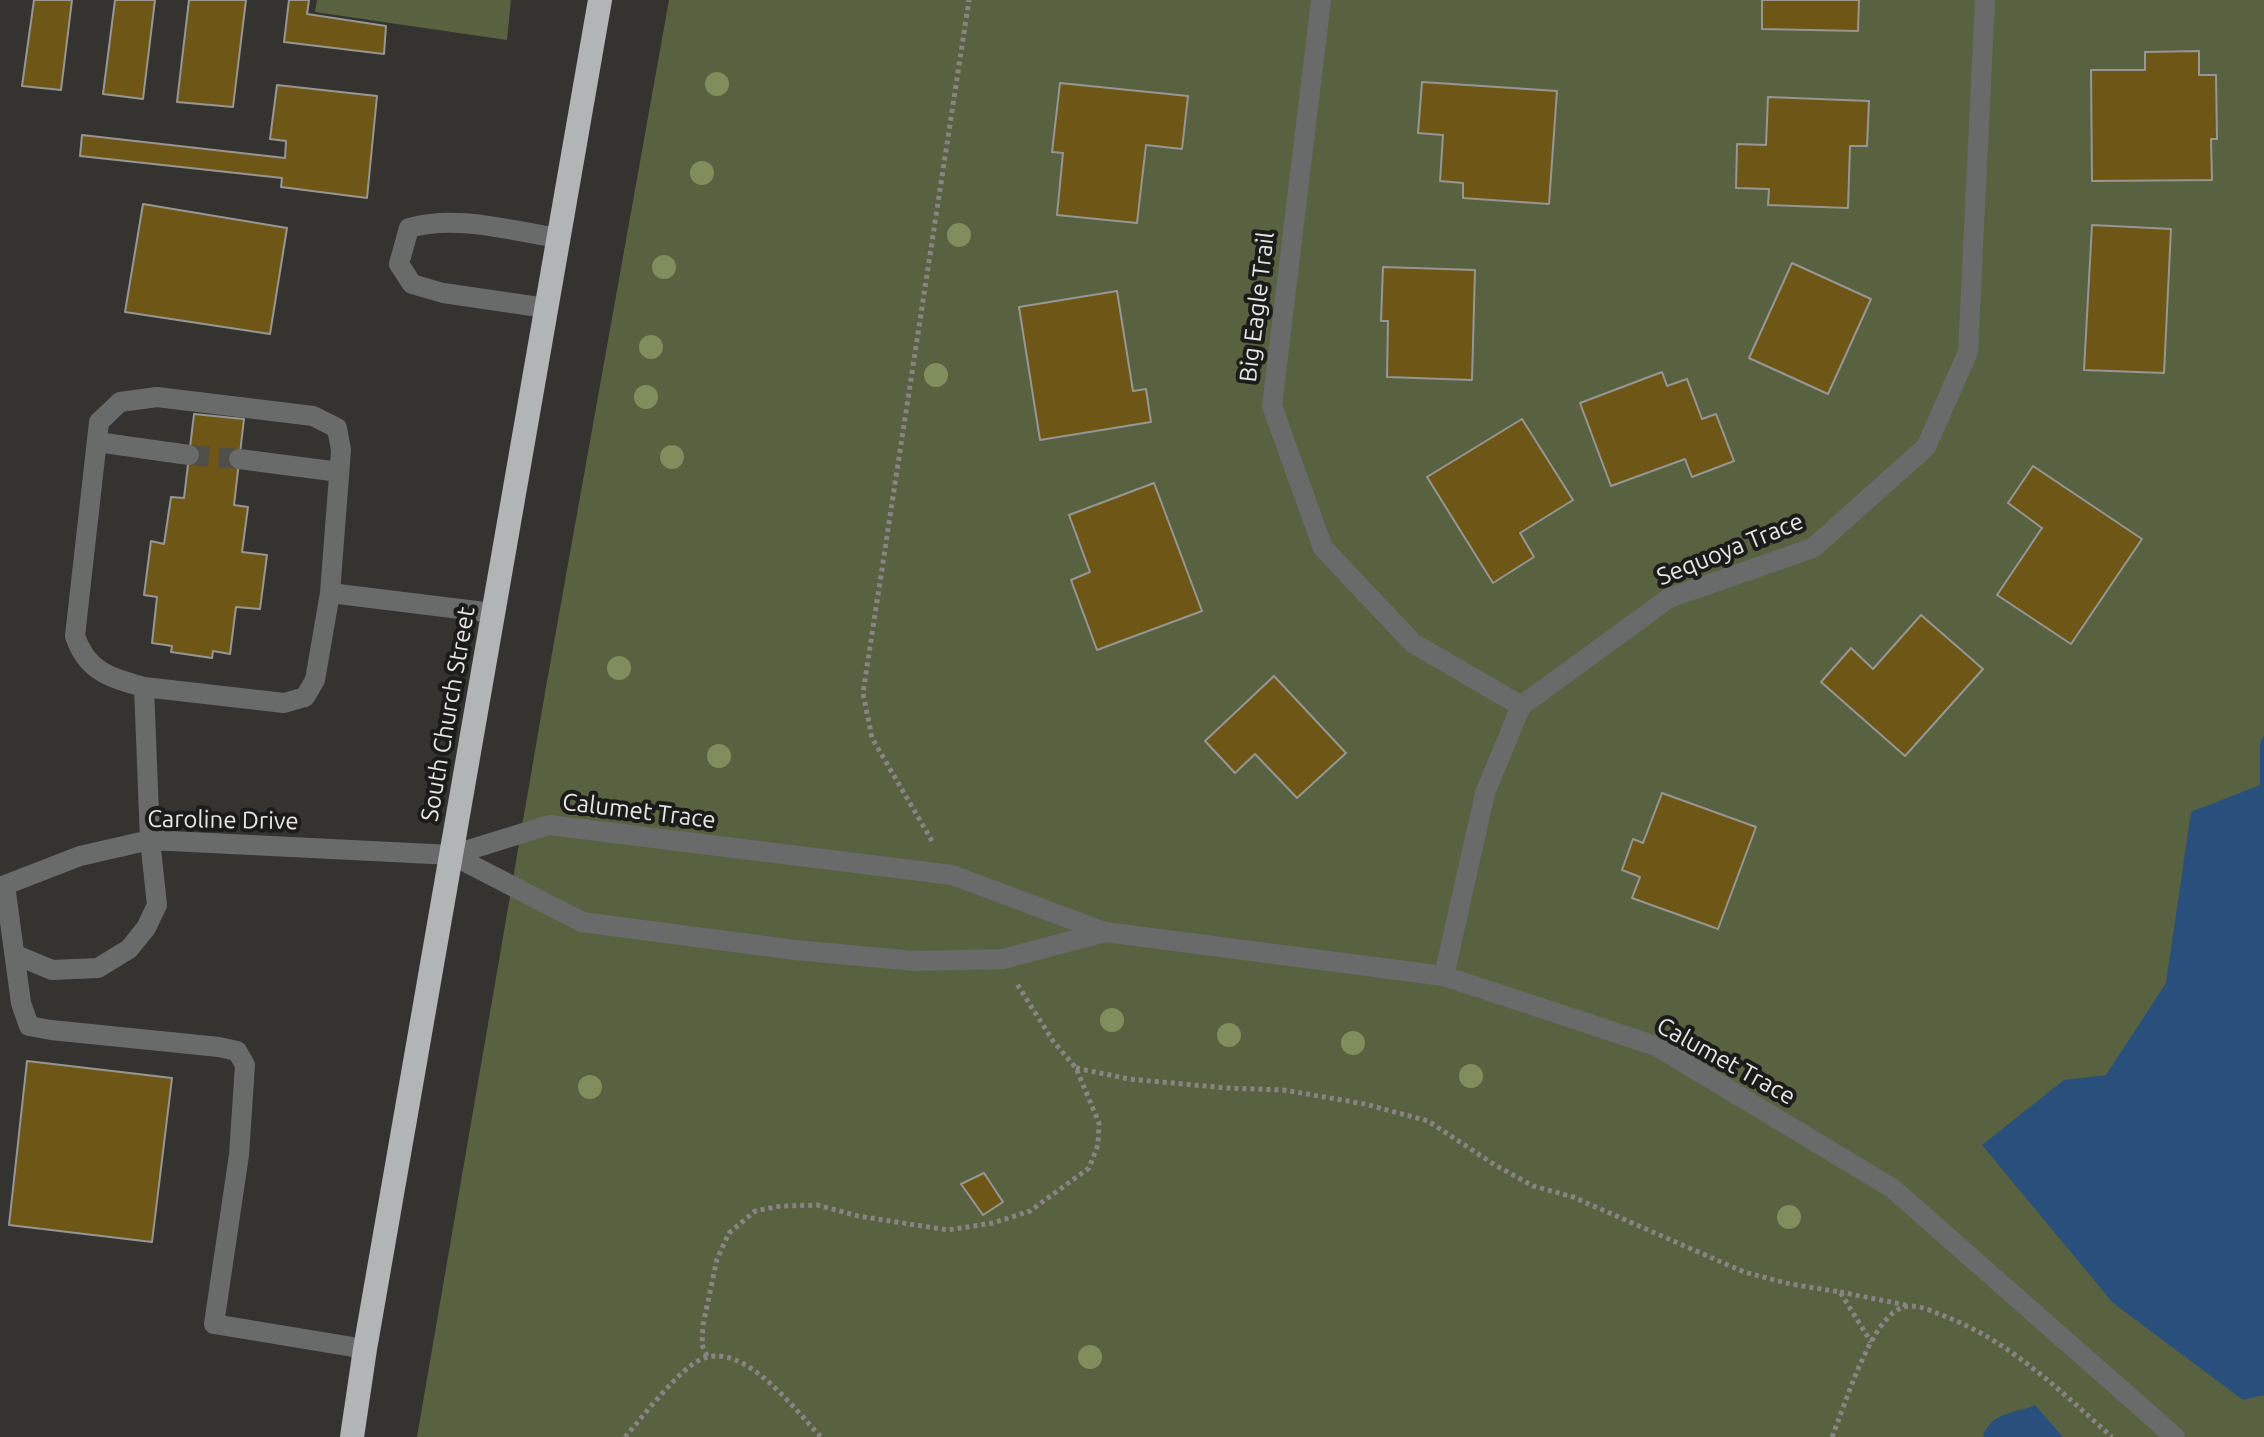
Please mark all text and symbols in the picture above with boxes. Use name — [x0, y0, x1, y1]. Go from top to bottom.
street label: Big Eagle Trail — [1234, 230, 1280, 384]
street label: Sequoya Trace — [1653, 507, 1807, 591]
street label: South Church Street — [415, 604, 481, 824]
street label: Calumet Trace — [561, 787, 717, 835]
street label: Caroline Drive — [147, 804, 299, 836]
street label: Calumet Trace — [1652, 1011, 1800, 1111]

